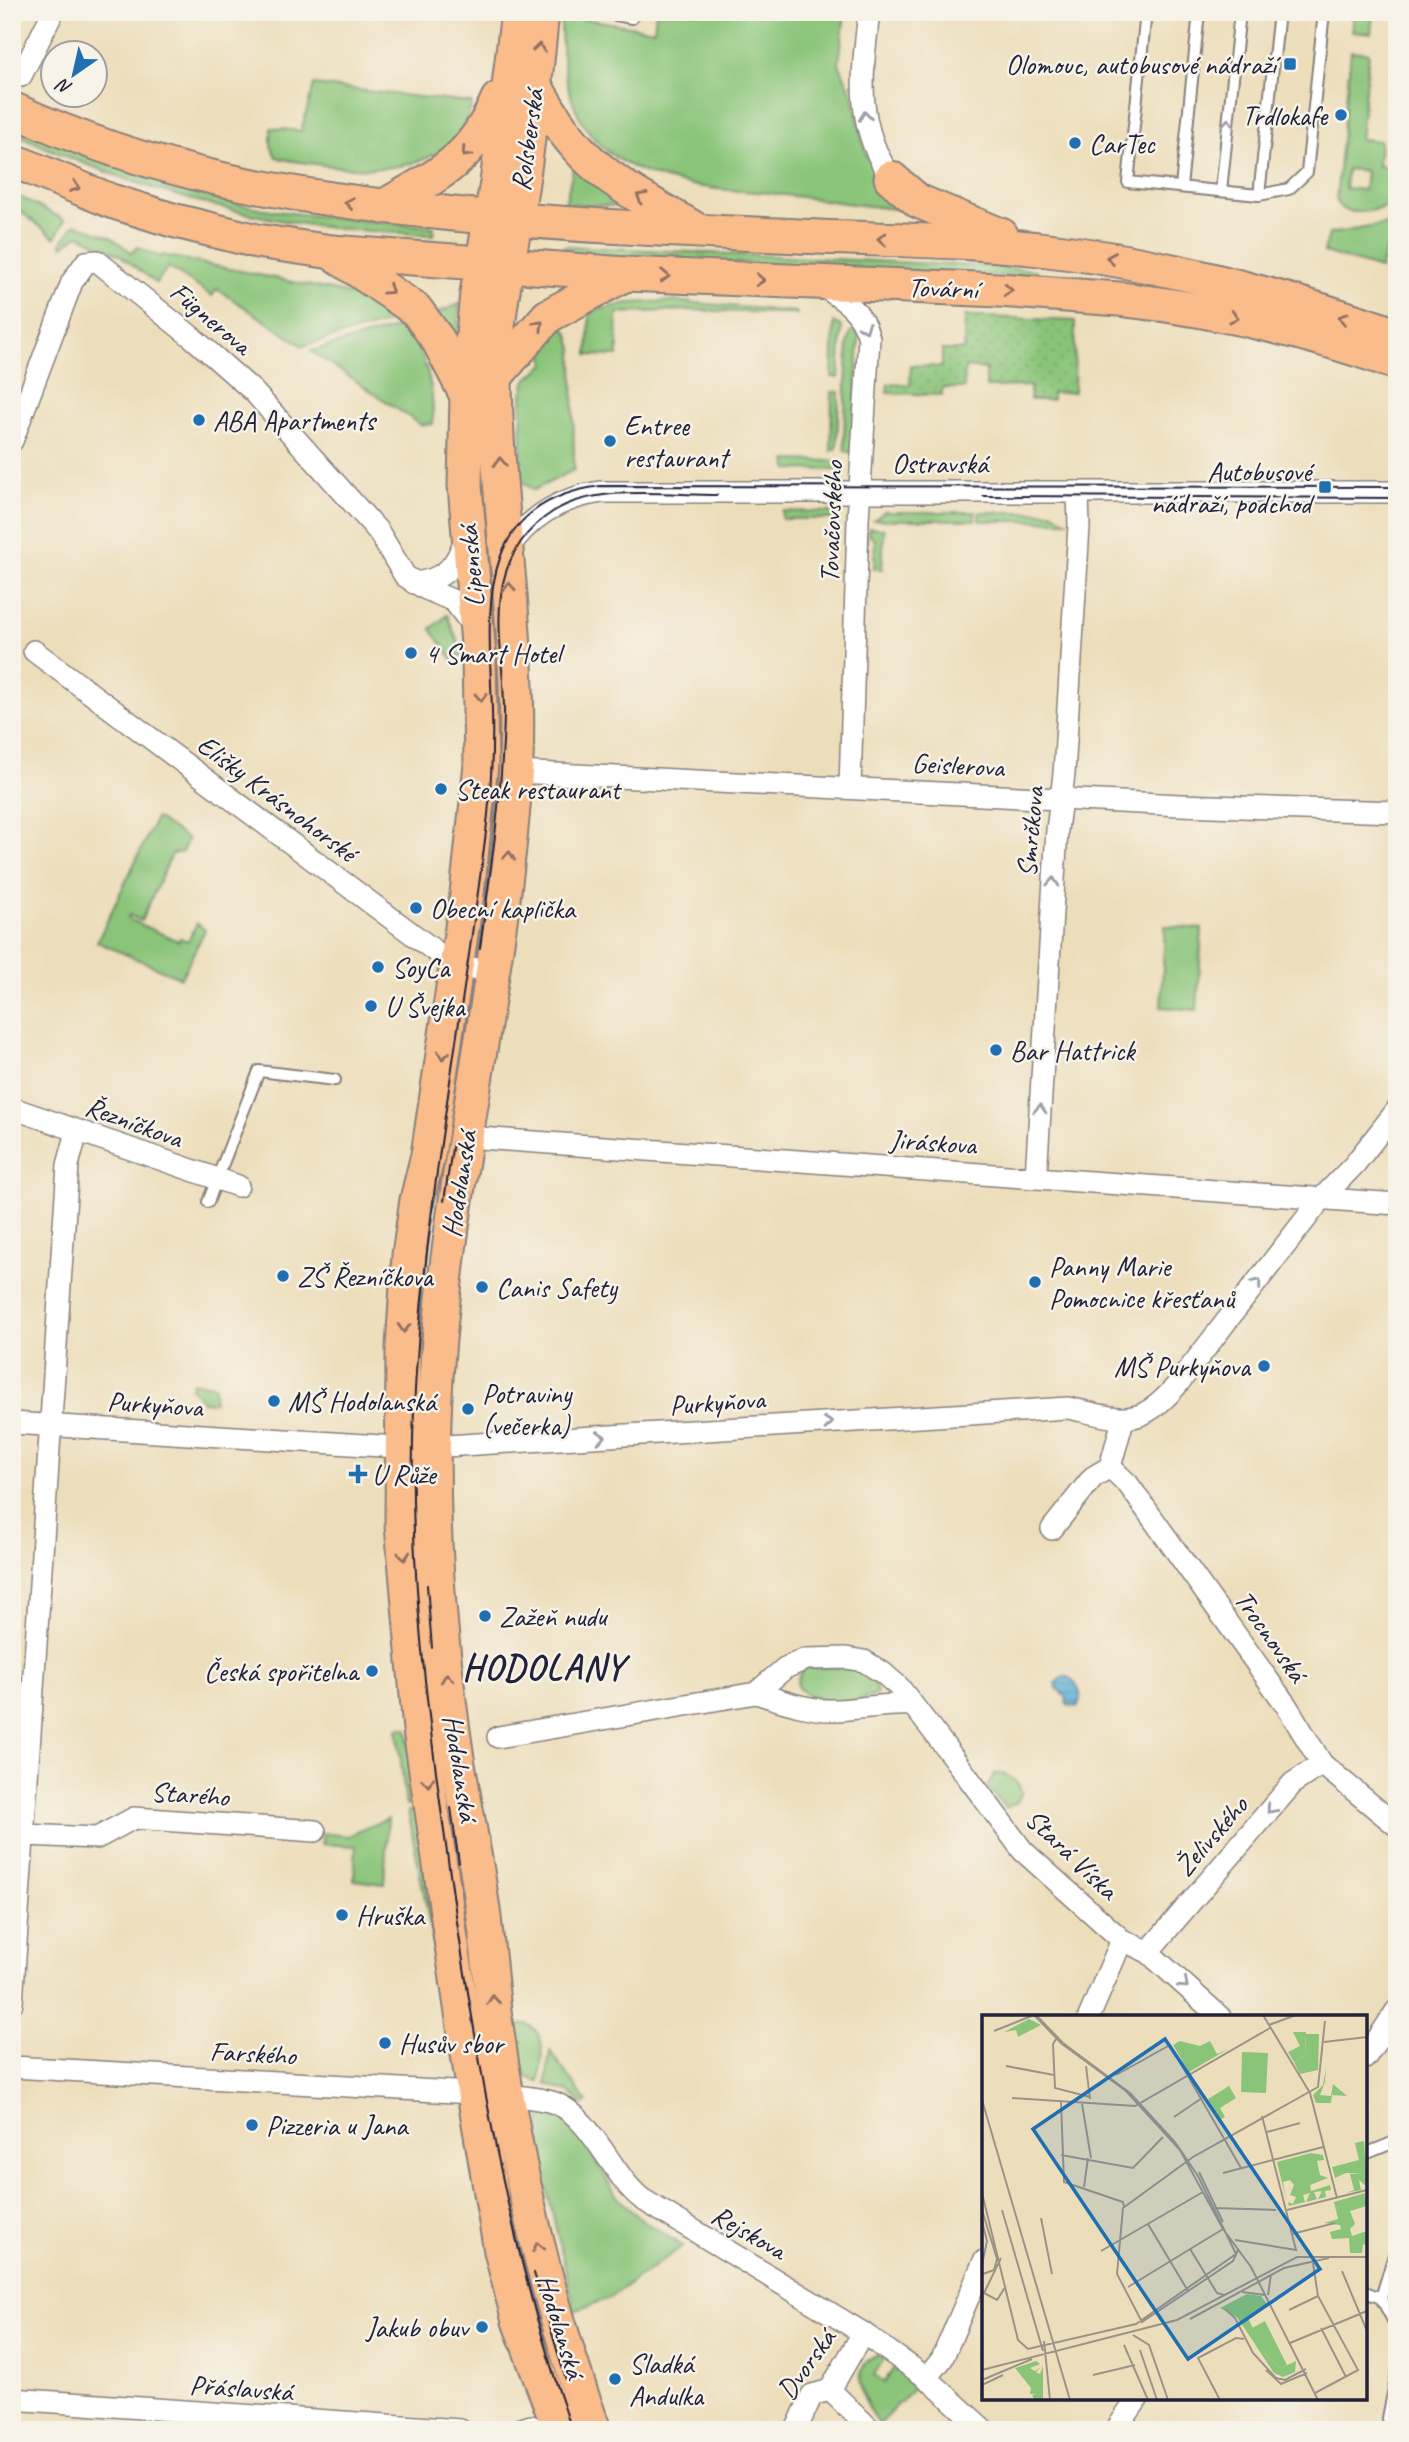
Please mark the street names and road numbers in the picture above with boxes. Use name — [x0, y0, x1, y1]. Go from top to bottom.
street label: Rolsberská — [503, 84, 552, 193]
street label: Tovární — [908, 269, 984, 307]
street label: Fügnerova — [163, 274, 261, 364]
street label: Ostravská — [892, 446, 991, 481]
street label: Tovačovského — [811, 458, 851, 583]
street label: Lipenská — [450, 521, 492, 608]
street label: Elišky Krásnohorské — [190, 727, 367, 872]
street label: Geislerova — [911, 745, 1007, 785]
street label: Smrčkova — [1009, 784, 1052, 878]
street label: Řezníčkova — [81, 1088, 189, 1156]
street label: Jiráskova — [887, 1121, 979, 1163]
street label: Hodolanská — [433, 1126, 485, 1240]
street label: Purkyňova — [668, 1381, 768, 1423]
street label: Purkyňova — [106, 1383, 206, 1425]
street label: Trocnovská — [1227, 1583, 1317, 1691]
street label: Hodolanská — [435, 1712, 487, 1826]
street label: Starého — [150, 1774, 232, 1814]
street label: Želivského — [1167, 1787, 1257, 1883]
street label: Stará Víska — [1018, 1801, 1127, 1908]
street label: Farského — [209, 2033, 299, 2073]
street label: Rejskova — [706, 2197, 795, 2268]
street label: Hodolanská — [529, 2270, 594, 2385]
street label: Dvorská — [769, 2320, 845, 2406]
street label: Přáslavská — [188, 2367, 296, 2409]

